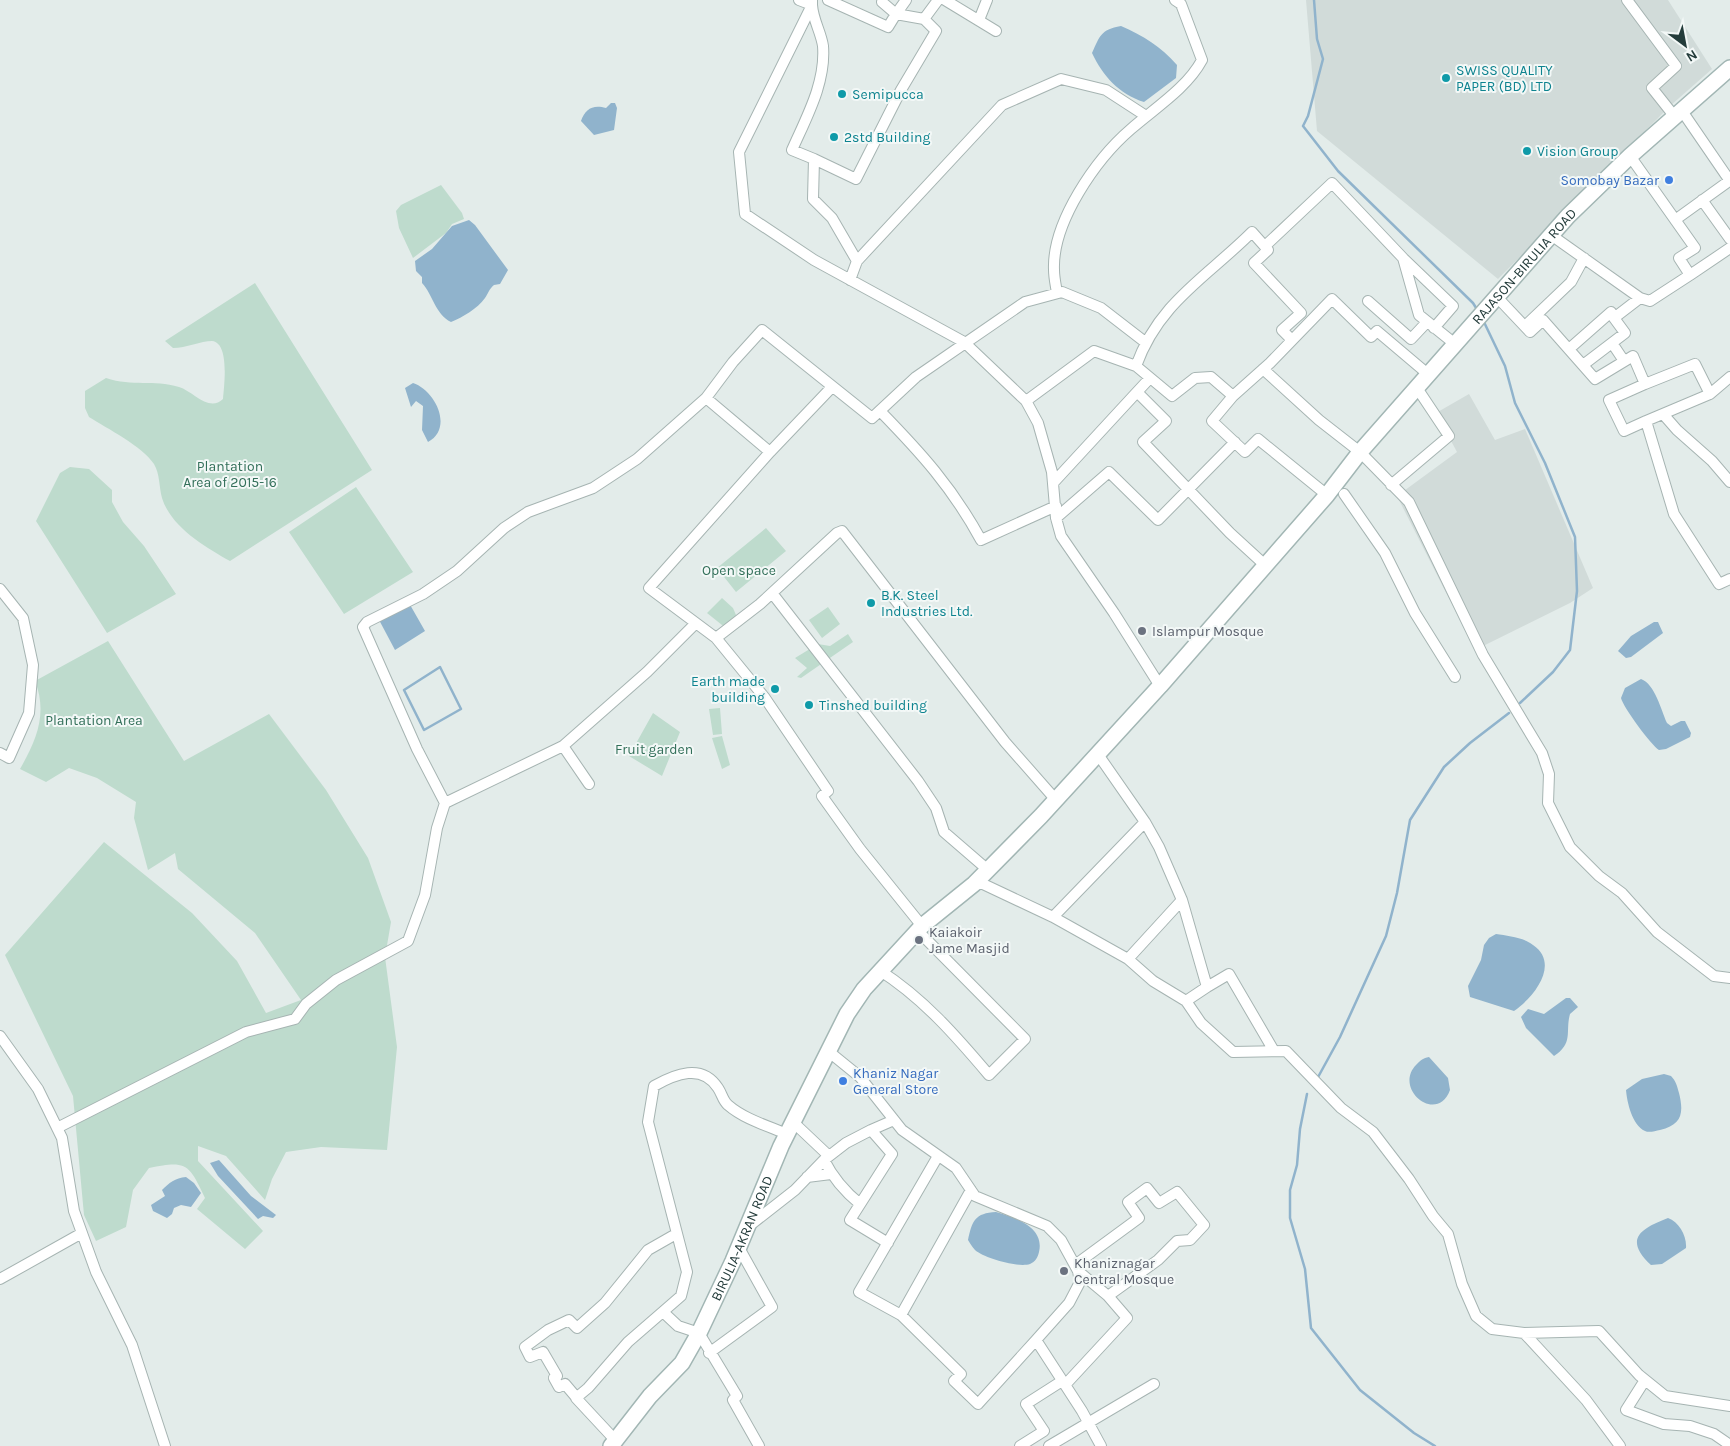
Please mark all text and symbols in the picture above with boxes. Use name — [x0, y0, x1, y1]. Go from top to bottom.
north arrow — [1660, 20, 1710, 70]
text: N — [1683, 46, 1700, 65]
place label: SWISS QUALITY PAPER (BD) LTD — [1456, 62, 1553, 95]
marker: SWISS QUALITY PAPER (BD) LTD — [1440, 72, 1452, 84]
place label: Semipucca — [852, 86, 924, 103]
marker: Semipucca — [836, 88, 848, 100]
place label: 2std Building — [844, 129, 931, 146]
marker: 2std Building — [828, 131, 840, 143]
place label: Vision Group — [1537, 143, 1618, 160]
marker: Vision Group — [1521, 145, 1533, 157]
place label: Somobay Bazar — [1560, 172, 1660, 189]
marker: Somobay Bazar — [1663, 174, 1675, 186]
street label: RAJASON-BIRULIA ROAD — [1469, 205, 1580, 328]
park label: Plantation Area of 2015-16 — [183, 458, 277, 491]
park label: Open space — [702, 562, 776, 579]
place label: B.K. Steel Industries Ltd. — [881, 587, 973, 620]
marker: B.K. Steel Industries Ltd. — [865, 597, 877, 609]
place label: Islampur Mosque — [1152, 623, 1264, 640]
marker: Islampur Mosque — [1136, 625, 1148, 637]
place label: Earth made building — [691, 673, 765, 706]
marker: Earth made building — [769, 683, 781, 695]
place label: Tinshed building — [819, 697, 927, 714]
marker: Tinshed building — [803, 699, 815, 711]
park label: Plantation Area — [45, 712, 143, 729]
park label: Fruit garden — [615, 741, 693, 758]
place label: Kaiakoir Jame Masjid — [929, 924, 1010, 957]
marker: Kaiakoir Jame Masjid — [913, 934, 925, 946]
place label: Khaniz Nagar General Store — [853, 1065, 939, 1098]
marker: Khaniz Nagar General Store — [837, 1075, 849, 1087]
street label: BIRULIA-AKRAN ROAD — [707, 1173, 777, 1304]
place label: Khaniznagar Central Mosque — [1074, 1255, 1174, 1288]
marker: Khaniznagar Central Mosque — [1058, 1265, 1070, 1277]

